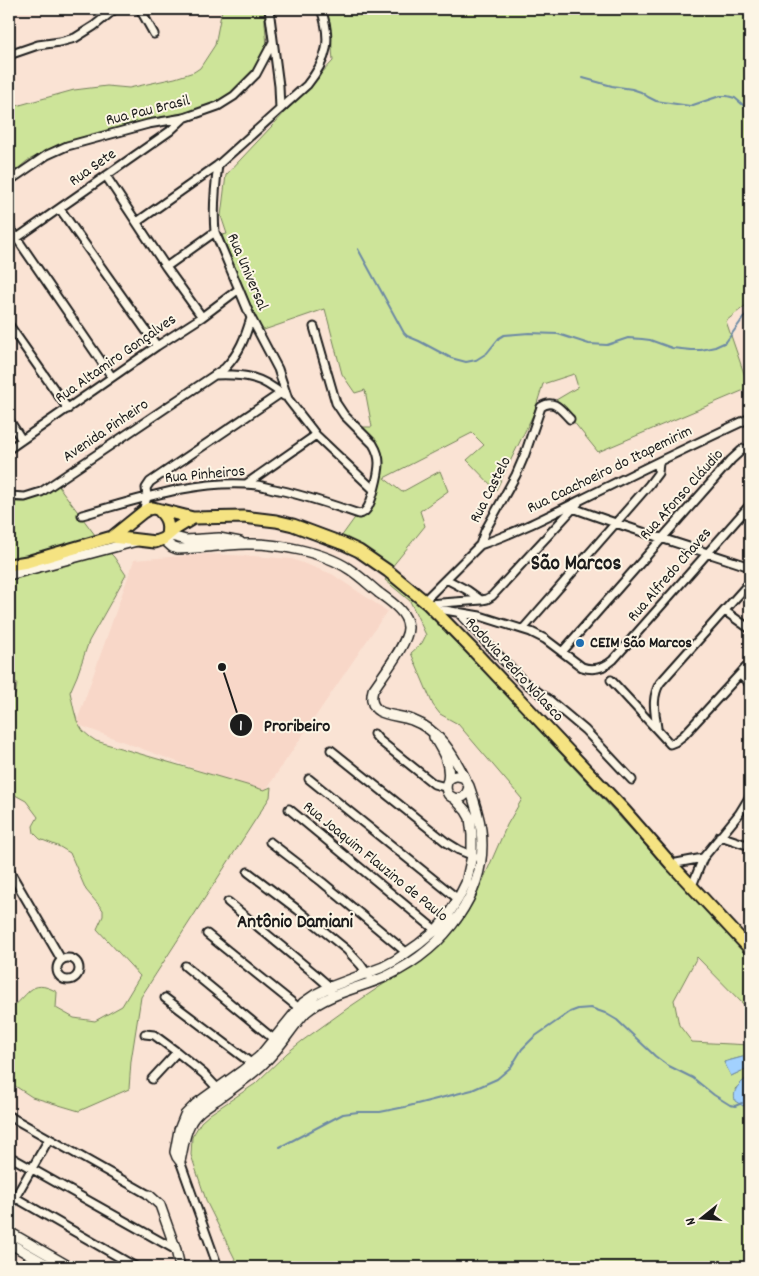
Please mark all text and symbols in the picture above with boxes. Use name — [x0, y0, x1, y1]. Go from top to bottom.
street label: Rua Pau Brasil — [104, 89, 193, 133]
street label: Rua Sete — [65, 143, 121, 193]
street label: Rua Universal — [220, 230, 274, 314]
street label: Rua Altamiro Gonçalves — [51, 308, 181, 409]
street label: Avenida Pinheiro — [58, 394, 154, 468]
street label: Rua Caachoeiro do Itapemirim — [524, 420, 696, 520]
street label: Rua Afonso Cláudio — [635, 444, 729, 546]
street label: Rua Castelo — [464, 453, 518, 527]
street label: Rua Pinheiros — [164, 460, 246, 490]
street label: Rua Alfredo Chaves — [622, 523, 718, 627]
district label: São Marcos — [531, 550, 621, 580]
street label: Rodovia Pedro Nolasco — [459, 613, 569, 727]
place label: CEIM São Marcos — [590, 632, 692, 655]
marker: CEIM São Marcos — [574, 637, 586, 649]
callout: Proribeiro — [228, 708, 340, 741]
text: Proribeiro — [264, 715, 330, 740]
text: 1 — [239, 716, 243, 738]
street label: Rua Joaquim Flauzino de Paulo — [297, 796, 453, 928]
district label: Antônio Damiani — [237, 910, 354, 937]
north arrow — [676, 1194, 726, 1244]
text: N — [681, 1215, 702, 1227]

